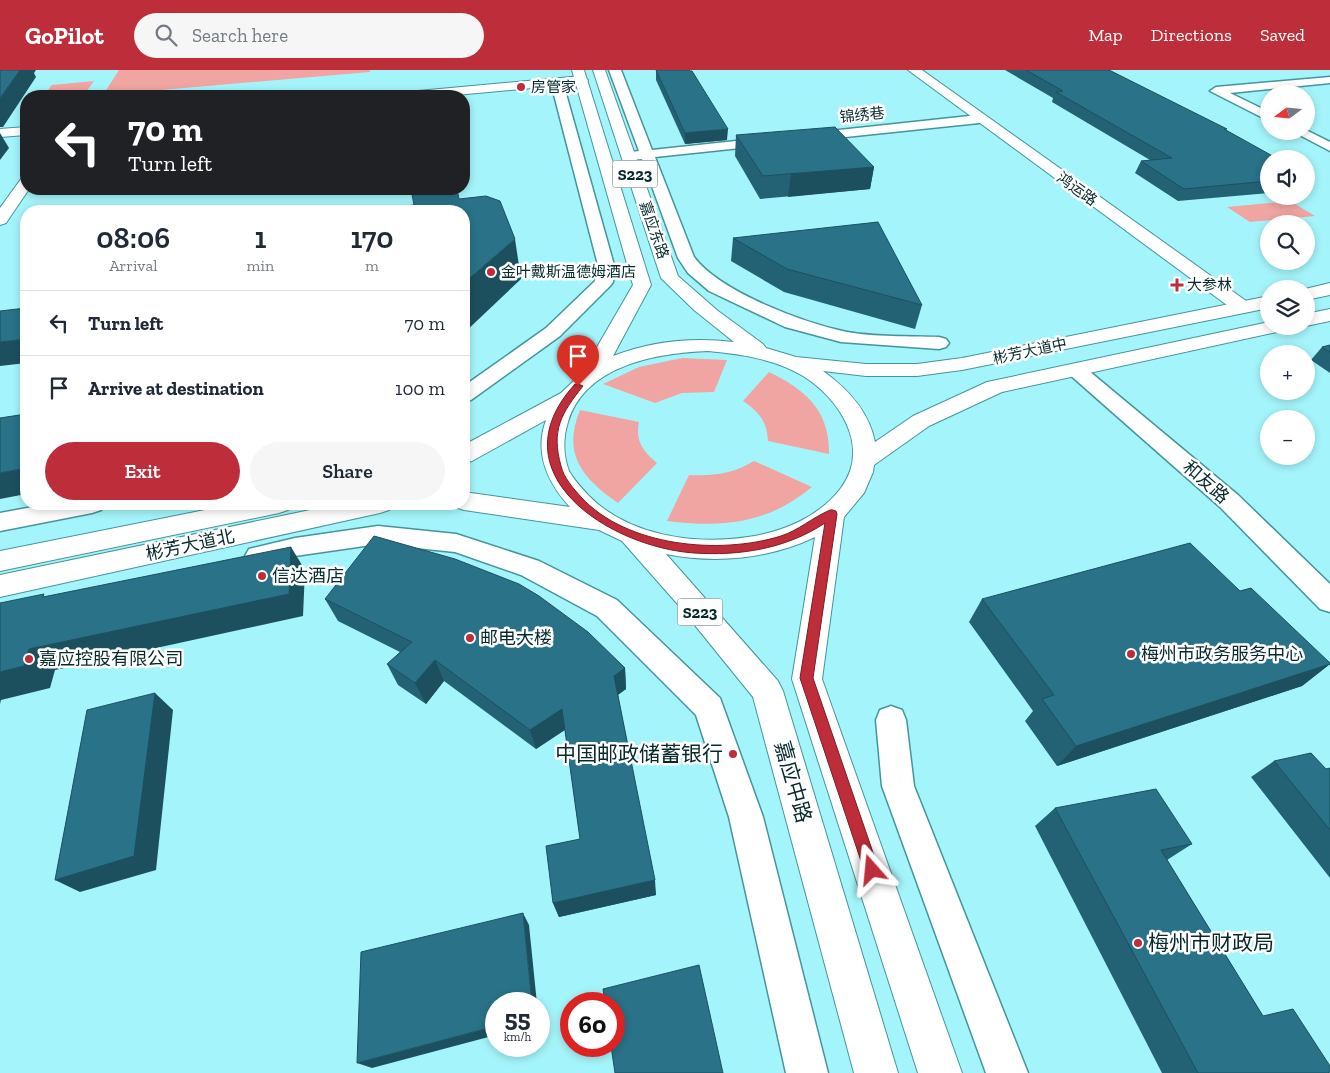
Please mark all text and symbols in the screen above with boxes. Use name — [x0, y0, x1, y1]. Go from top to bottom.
search box — [134, 13, 484, 58]
text: GoPilot — [25, 21, 104, 50]
icon: search — [152, 21, 180, 49]
text: Search here — [192, 24, 288, 47]
text: Map — [1088, 24, 1123, 46]
text: Directions — [1151, 24, 1232, 46]
text: Saved — [1260, 24, 1305, 46]
place label: 房管家 — [531, 78, 576, 96]
marker: 房管家 — [515, 81, 527, 93]
north arrow — [1260, 85, 1315, 140]
map controls — [1260, 85, 1315, 465]
street label: 锦绣巷 — [839, 104, 885, 126]
text: 70 m — [128, 108, 203, 150]
icon: left — [45, 110, 110, 175]
text: Turn left — [128, 150, 212, 177]
button: sound — [1260, 150, 1315, 205]
road number: S223 — [612, 160, 658, 188]
street label: 鸿运路 — [1054, 168, 1100, 210]
street label: 嘉应东路 — [636, 199, 672, 261]
button: search — [1260, 215, 1315, 270]
text: 08:06 — [96, 220, 170, 256]
text: 1 — [254, 220, 266, 256]
text: 170 — [350, 220, 394, 256]
text: Arrival — [109, 256, 157, 275]
text: min — [247, 256, 274, 275]
text: m — [365, 256, 379, 275]
place label: 金叶戴斯温德姆酒店 — [501, 263, 636, 281]
marker: 金叶戴斯温德姆酒店 — [485, 266, 497, 278]
place label: 大参林 — [1187, 276, 1232, 294]
marker: 大参林 — [1171, 279, 1183, 291]
button: layers — [1260, 280, 1315, 335]
icon: left — [45, 309, 73, 337]
text: Turn left — [88, 312, 163, 335]
text: 70 m — [404, 312, 445, 335]
street label: 彬芳大道中 — [991, 334, 1069, 368]
pin — [557, 335, 599, 386]
icon: arrive — [564, 342, 592, 370]
button: + — [1260, 345, 1315, 400]
icon: arrive — [45, 374, 73, 402]
text: Arrive at destination — [88, 377, 264, 400]
text: 100 m — [395, 377, 445, 400]
button: − — [1260, 410, 1315, 465]
button: Exit — [45, 442, 240, 500]
button: Share — [250, 442, 445, 500]
street label: 和友路 — [1178, 456, 1234, 508]
street label: 彬芳大道北 — [144, 525, 236, 565]
place label: 信达酒店 — [272, 565, 344, 587]
marker: 信达酒店 — [256, 570, 268, 582]
road number: S223 — [678, 598, 722, 626]
place label: 邮电大楼 — [480, 627, 552, 649]
marker: 邮电大楼 — [464, 632, 476, 644]
place label: 梅州市政务服务中心 — [1141, 643, 1303, 665]
place label: 嘉应控股有限公司 — [39, 648, 183, 670]
marker: 梅州市政务服务中心 — [1125, 648, 1137, 660]
marker: 嘉应控股有限公司 — [23, 653, 35, 665]
street label: 嘉应中路 — [770, 738, 817, 826]
place label: 中国邮政储蓄银行 — [555, 741, 723, 766]
marker: 中国邮政储蓄银行 — [727, 748, 739, 760]
position arrow — [845, 843, 897, 895]
place label: 梅州市财政局 — [1148, 930, 1274, 955]
marker: 梅州市财政局 — [1132, 937, 1144, 949]
speed limit sign: 60 — [560, 992, 625, 1057]
text: 55 — [504, 1003, 531, 1033]
text: km/h — [504, 1030, 531, 1044]

